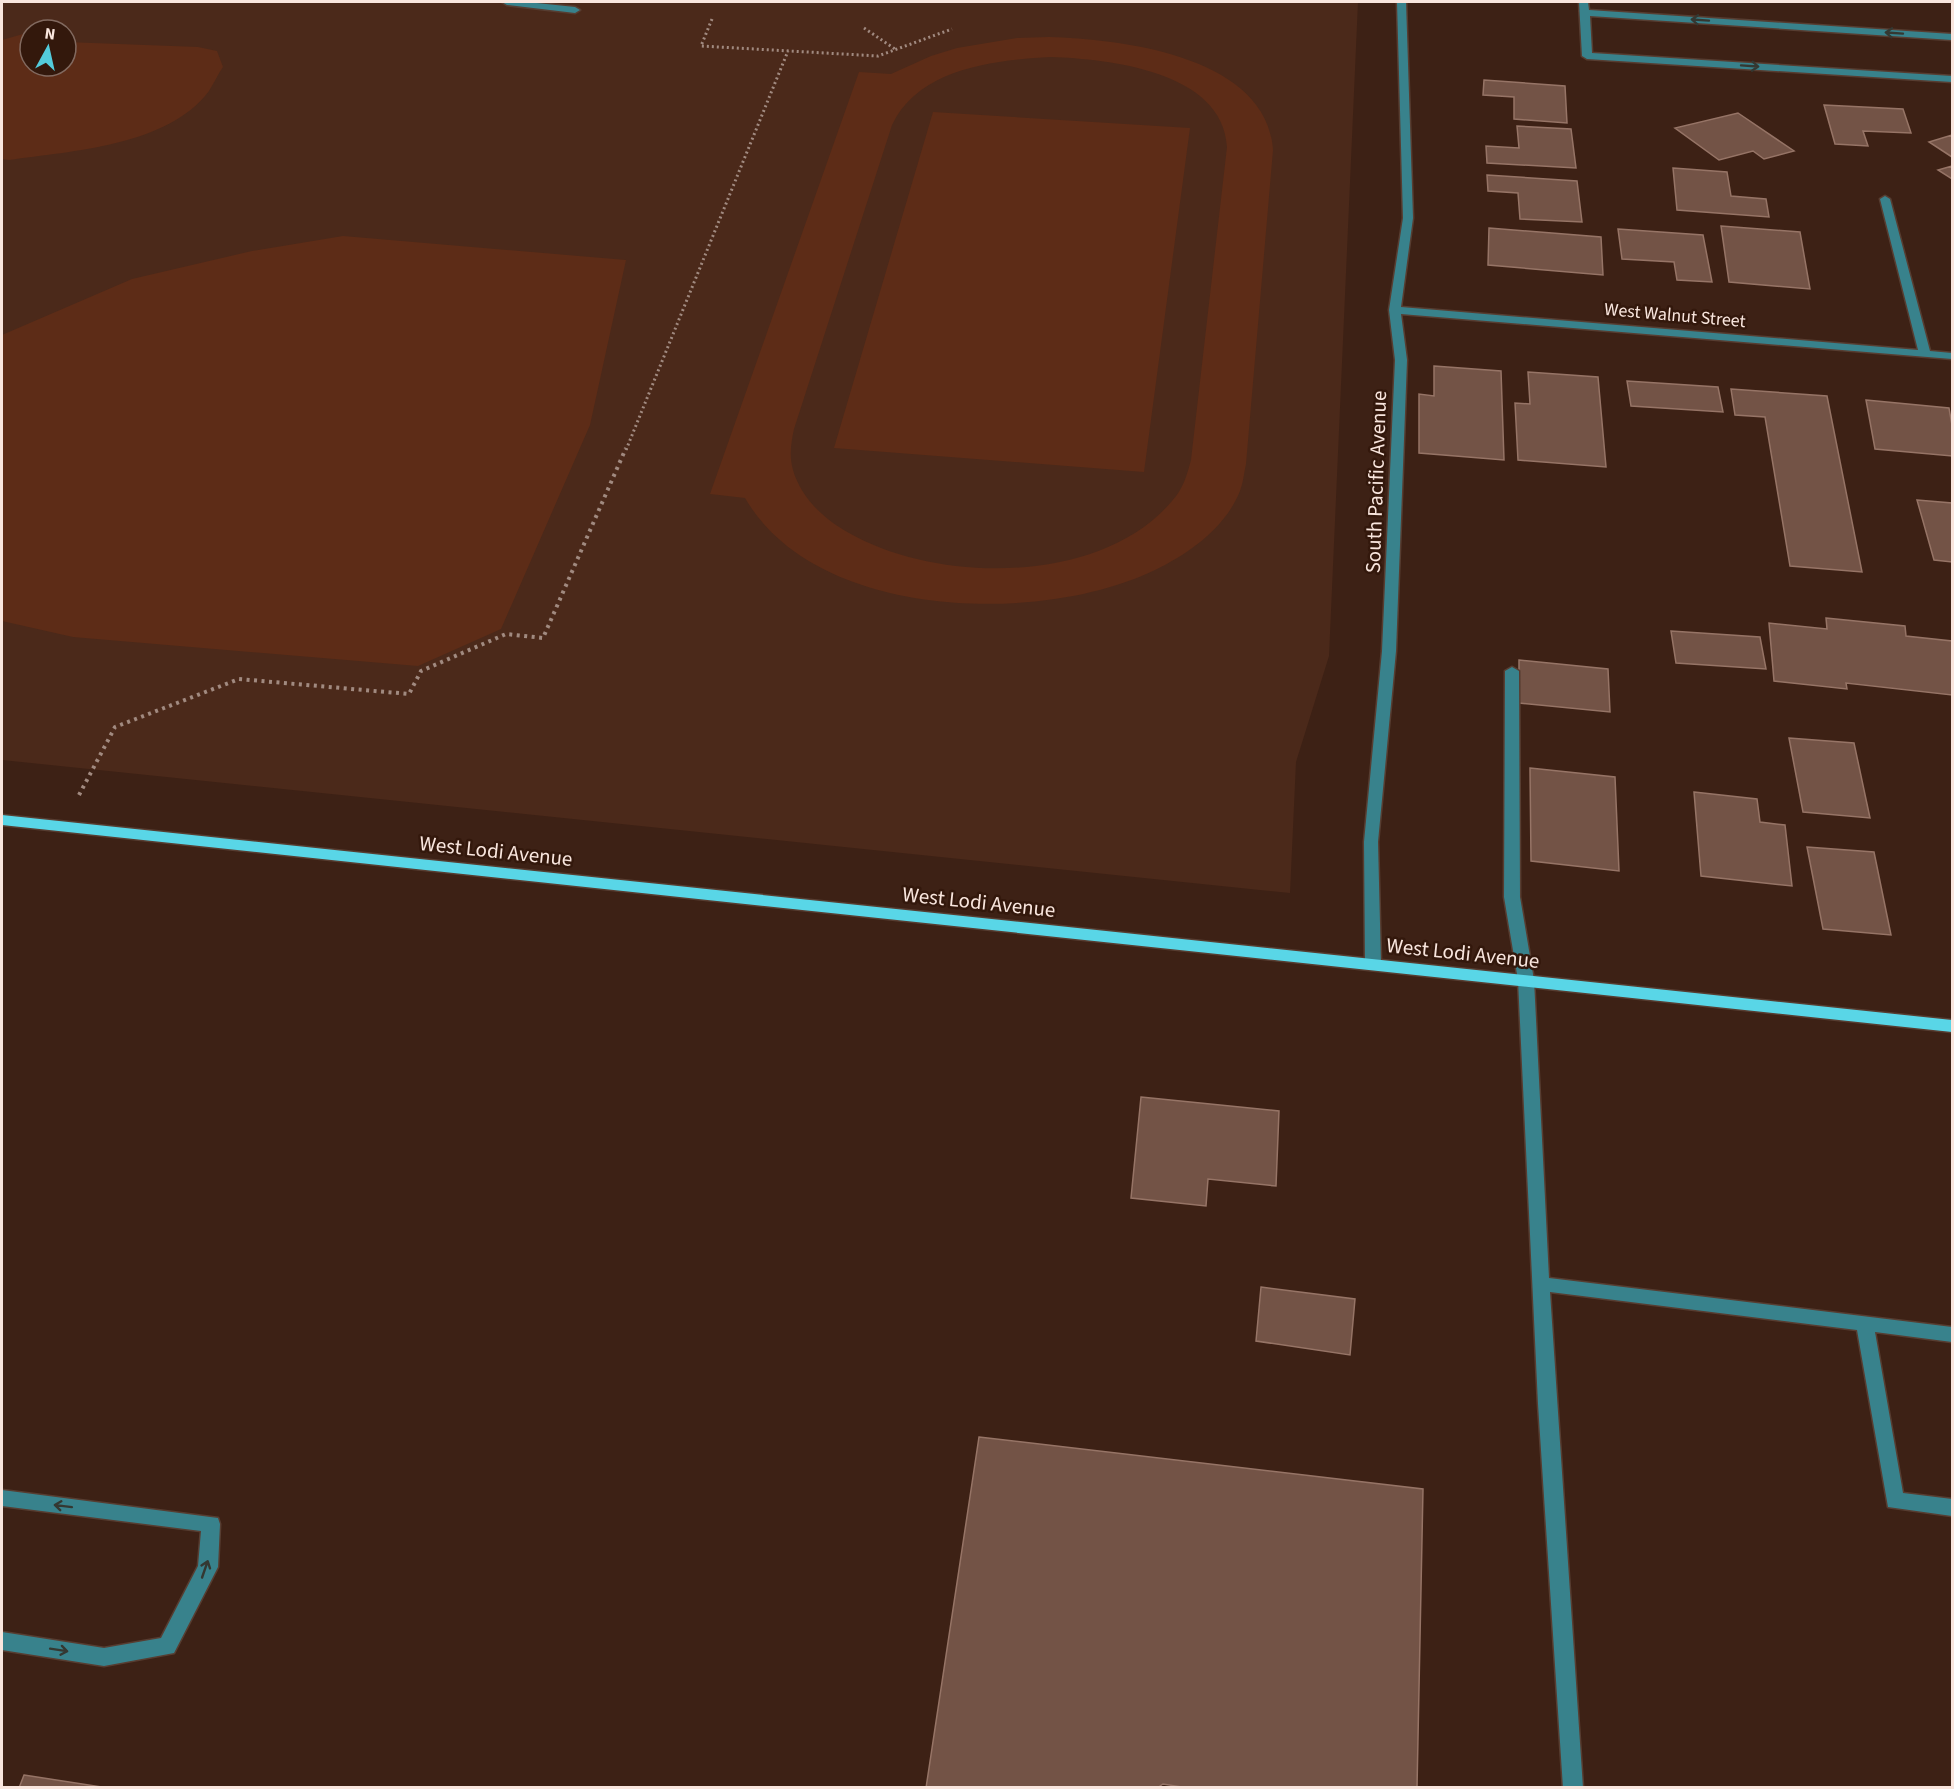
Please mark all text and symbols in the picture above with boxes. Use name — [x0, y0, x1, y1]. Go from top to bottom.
one-way arrow — [1690, 15, 1710, 26]
north arrow — [18, 18, 78, 78]
text: N — [43, 23, 57, 46]
one-way arrow — [1885, 27, 1905, 38]
one-way arrow — [1740, 61, 1760, 72]
street label: West Walnut Street — [1603, 297, 1747, 334]
street label: South Pacific Avenue — [1358, 390, 1394, 574]
street label: West Lodi Avenue — [418, 828, 574, 874]
street label: West Lodi Avenue — [901, 879, 1057, 925]
street label: West Lodi Avenue — [1385, 930, 1541, 976]
one-way arrow — [54, 1500, 74, 1511]
one-way arrow — [200, 1560, 211, 1579]
one-way arrow — [49, 1644, 69, 1655]

